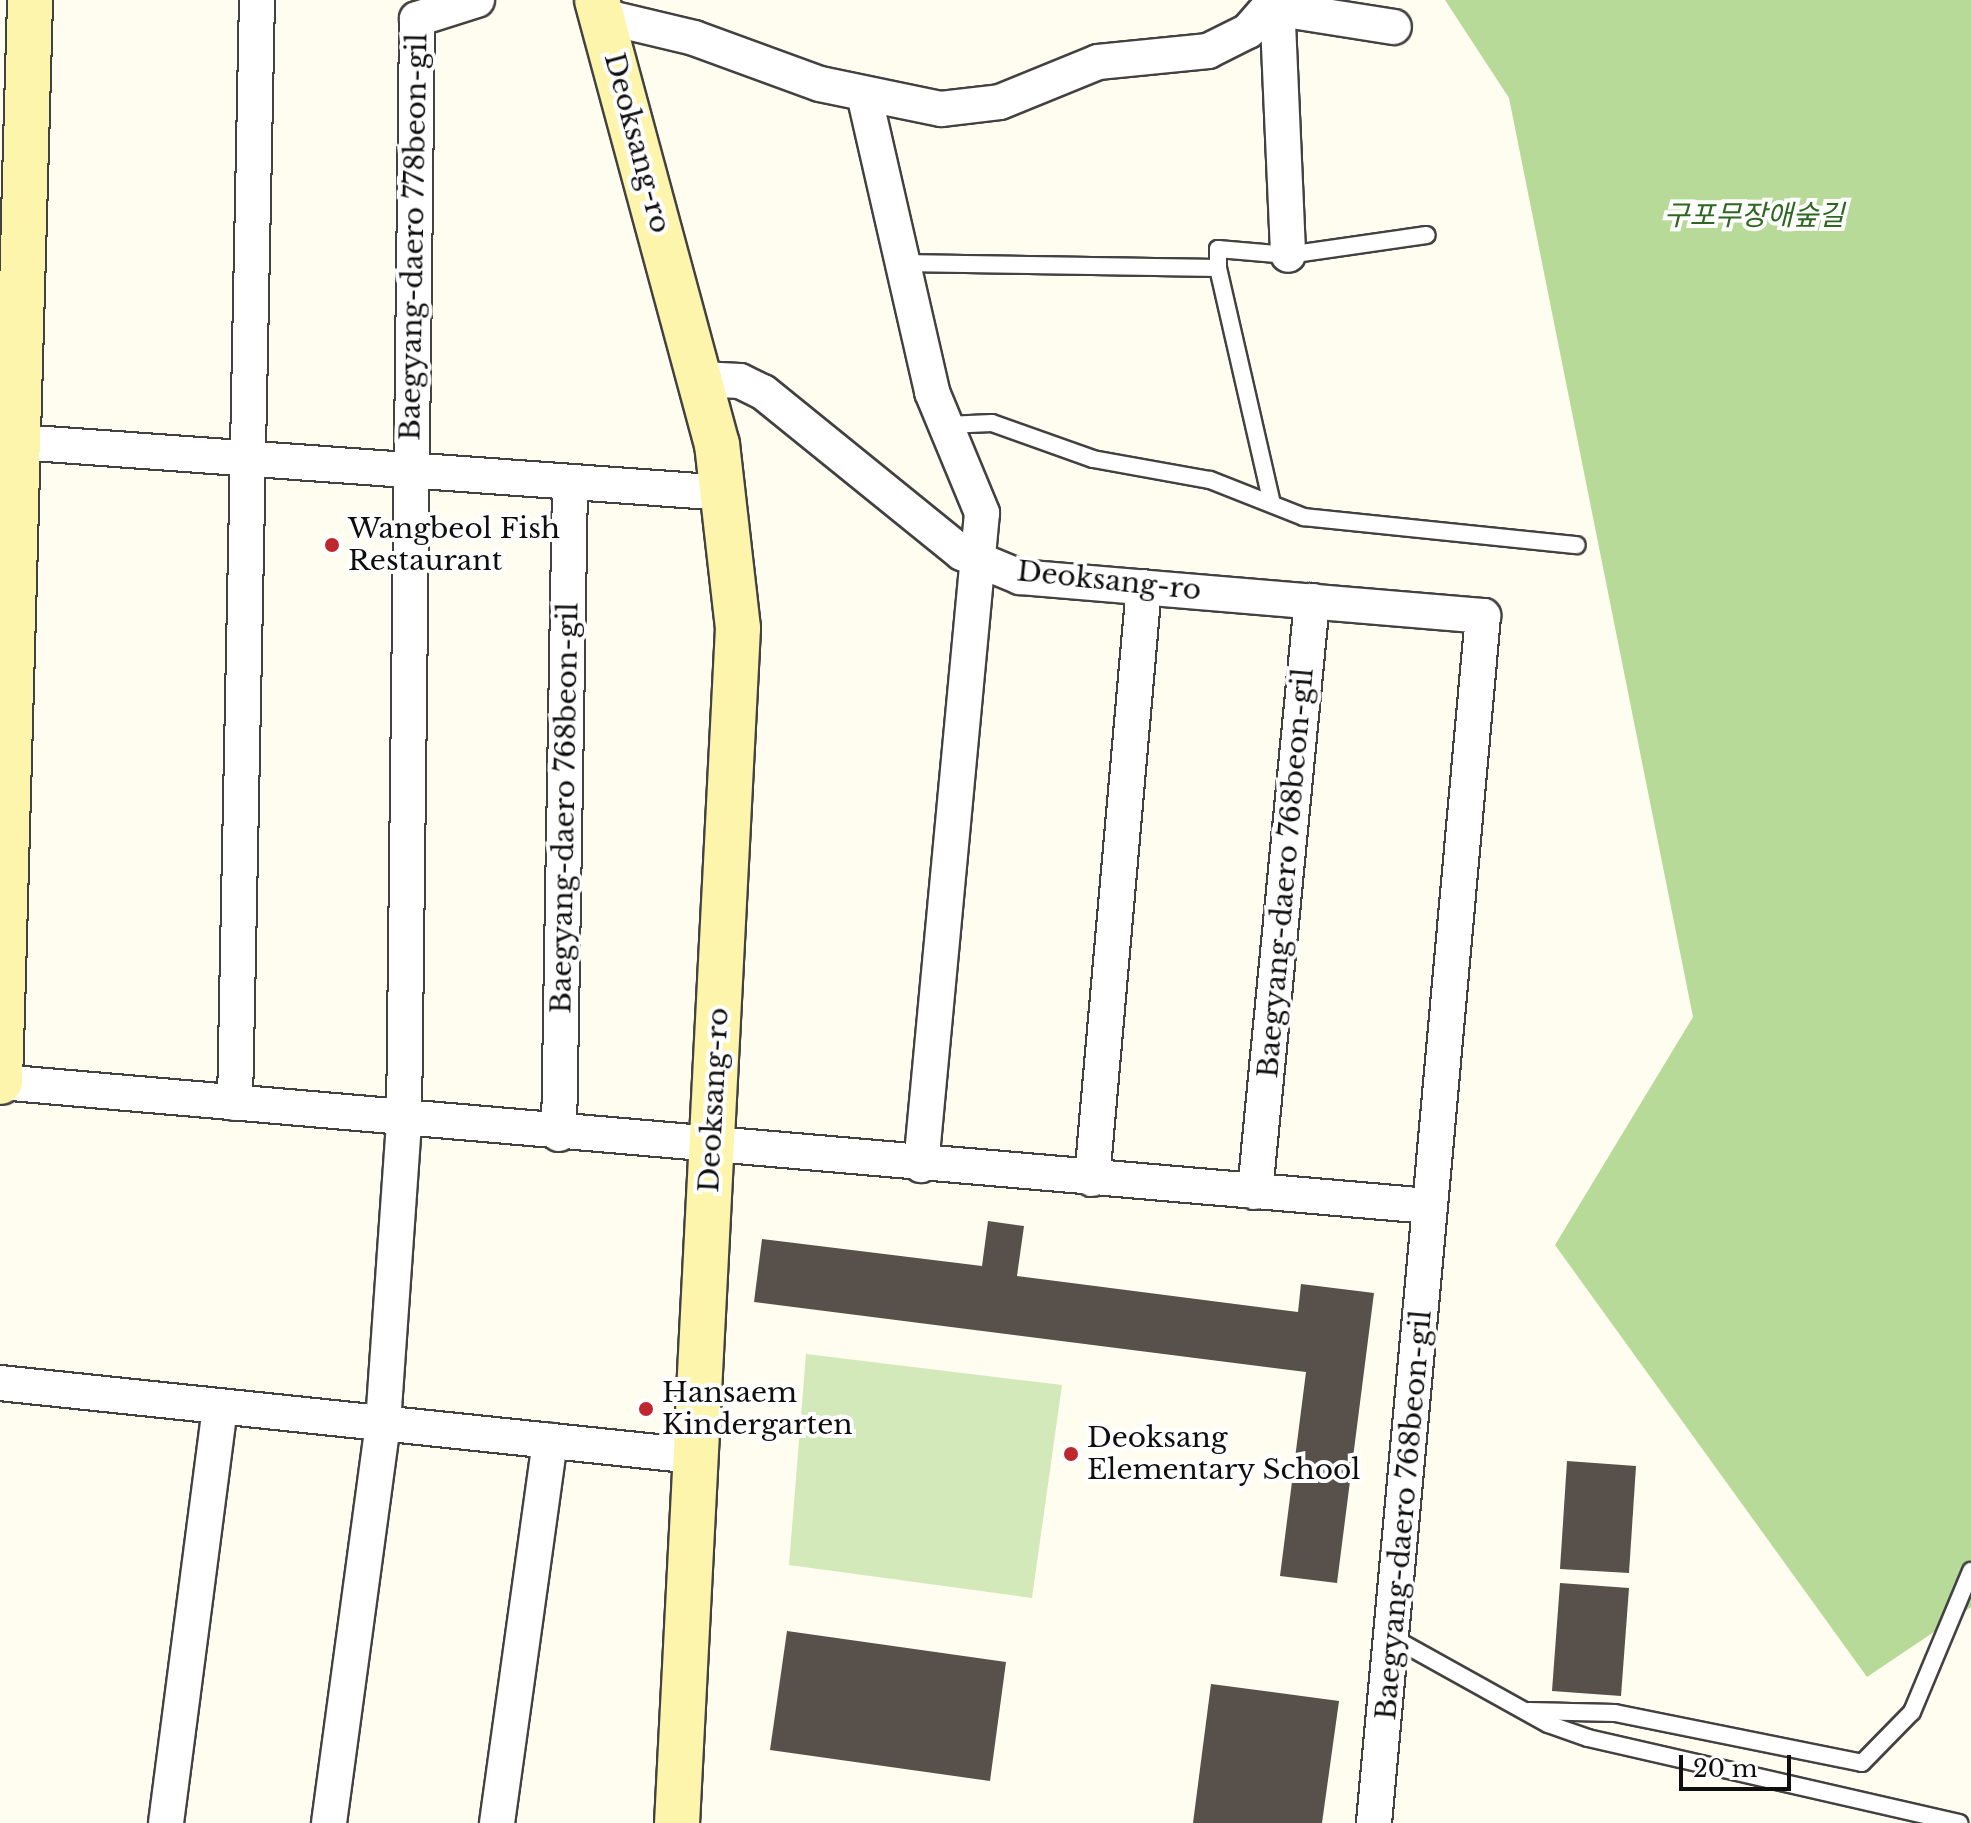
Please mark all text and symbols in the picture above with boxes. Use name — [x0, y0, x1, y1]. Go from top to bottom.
street label: Baegyang-daero 778beon-gil — [394, 33, 434, 441]
street label: Deoksang-ro — [597, 49, 677, 237]
park label: 구포무장애숲길 — [1664, 199, 1844, 233]
place label: Wangbeol Fish Restaurant — [348, 512, 560, 578]
marker: Wangbeol Fish Restaurant — [323, 536, 341, 554]
street label: Deoksang-ro — [1015, 555, 1203, 607]
street label: Baegyang-daero 768beon-gil — [545, 602, 585, 1014]
street label: Baegyang-daero 768beon-gil — [1251, 667, 1321, 1079]
street label: Deoksang-ro — [692, 1007, 736, 1193]
street label: Baegyang-daero 768beon-gil — [1369, 1309, 1439, 1721]
place label: Hansaem Kindergarten — [662, 1376, 853, 1442]
marker: Hansaem Kindergarten — [637, 1400, 655, 1418]
place label: Deoksang Elementary School — [1087, 1421, 1361, 1487]
marker: Deoksang Elementary School — [1062, 1445, 1080, 1463]
scale bar — [1683, 1739, 1795, 1789]
text: 20 m — [1693, 1754, 1758, 1783]

